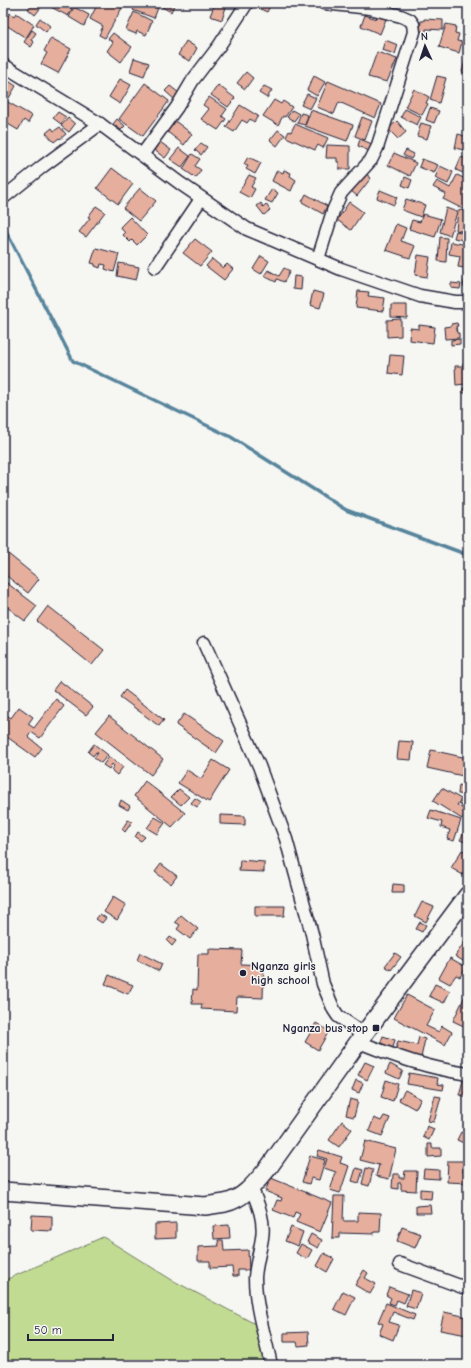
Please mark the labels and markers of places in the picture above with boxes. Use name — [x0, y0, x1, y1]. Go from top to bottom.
place label: Nganza girls high school — [251, 959, 316, 987]
marker: Nganza girls high school — [238, 968, 248, 978]
place label: Nganza bus stop — [283, 1021, 368, 1035]
marker: Nganza bus stop — [371, 1023, 381, 1033]

